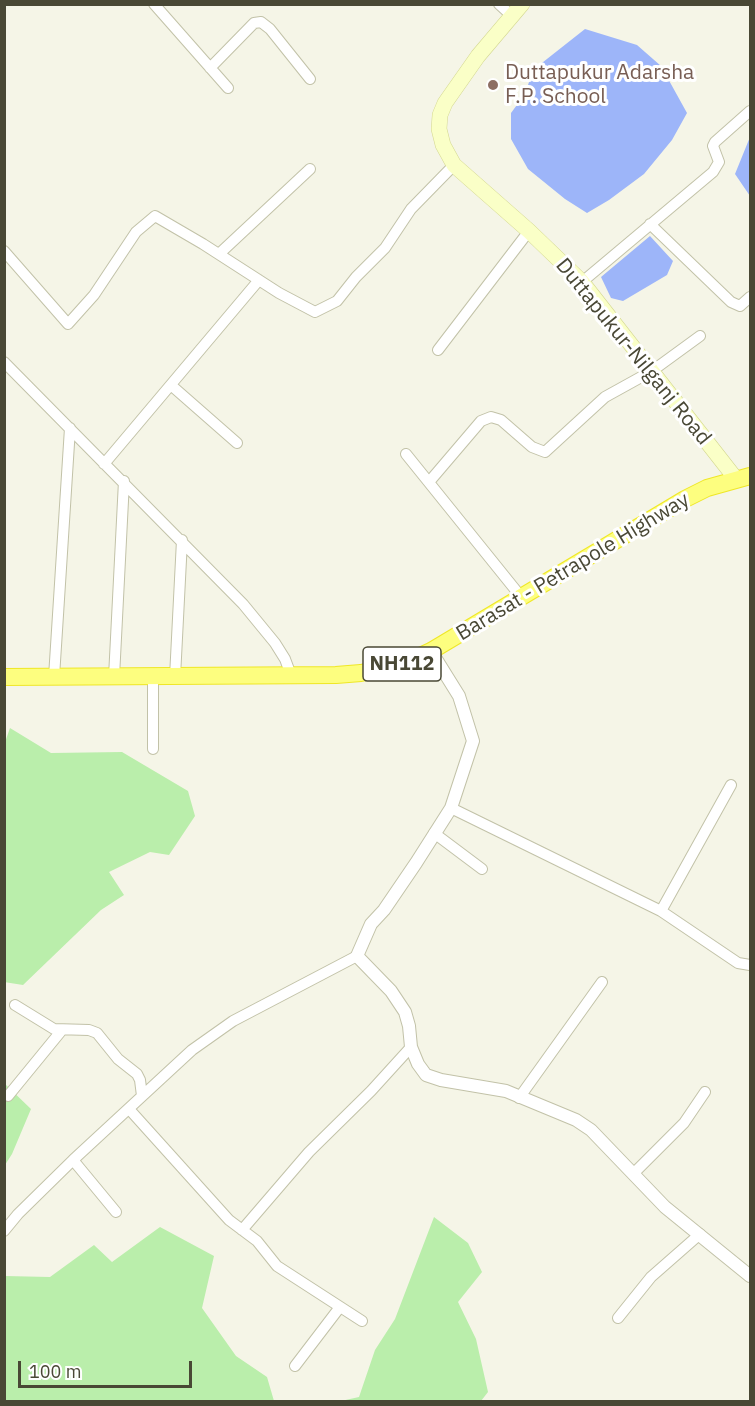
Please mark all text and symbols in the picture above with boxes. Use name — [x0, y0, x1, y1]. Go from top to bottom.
place label: Duttapukur Adarsha F.P. School — [505, 60, 694, 110]
marker: Duttapukur Adarsha F.P. School — [486, 78, 500, 92]
street label: Duttapukur-Nilganj Road — [550, 254, 716, 450]
street label: Barasat - Petrapole Highway — [452, 487, 694, 647]
road number: NH112 — [363, 647, 441, 681]
scale bar — [21, 1349, 195, 1387]
text: 100 m — [29, 1360, 81, 1383]

